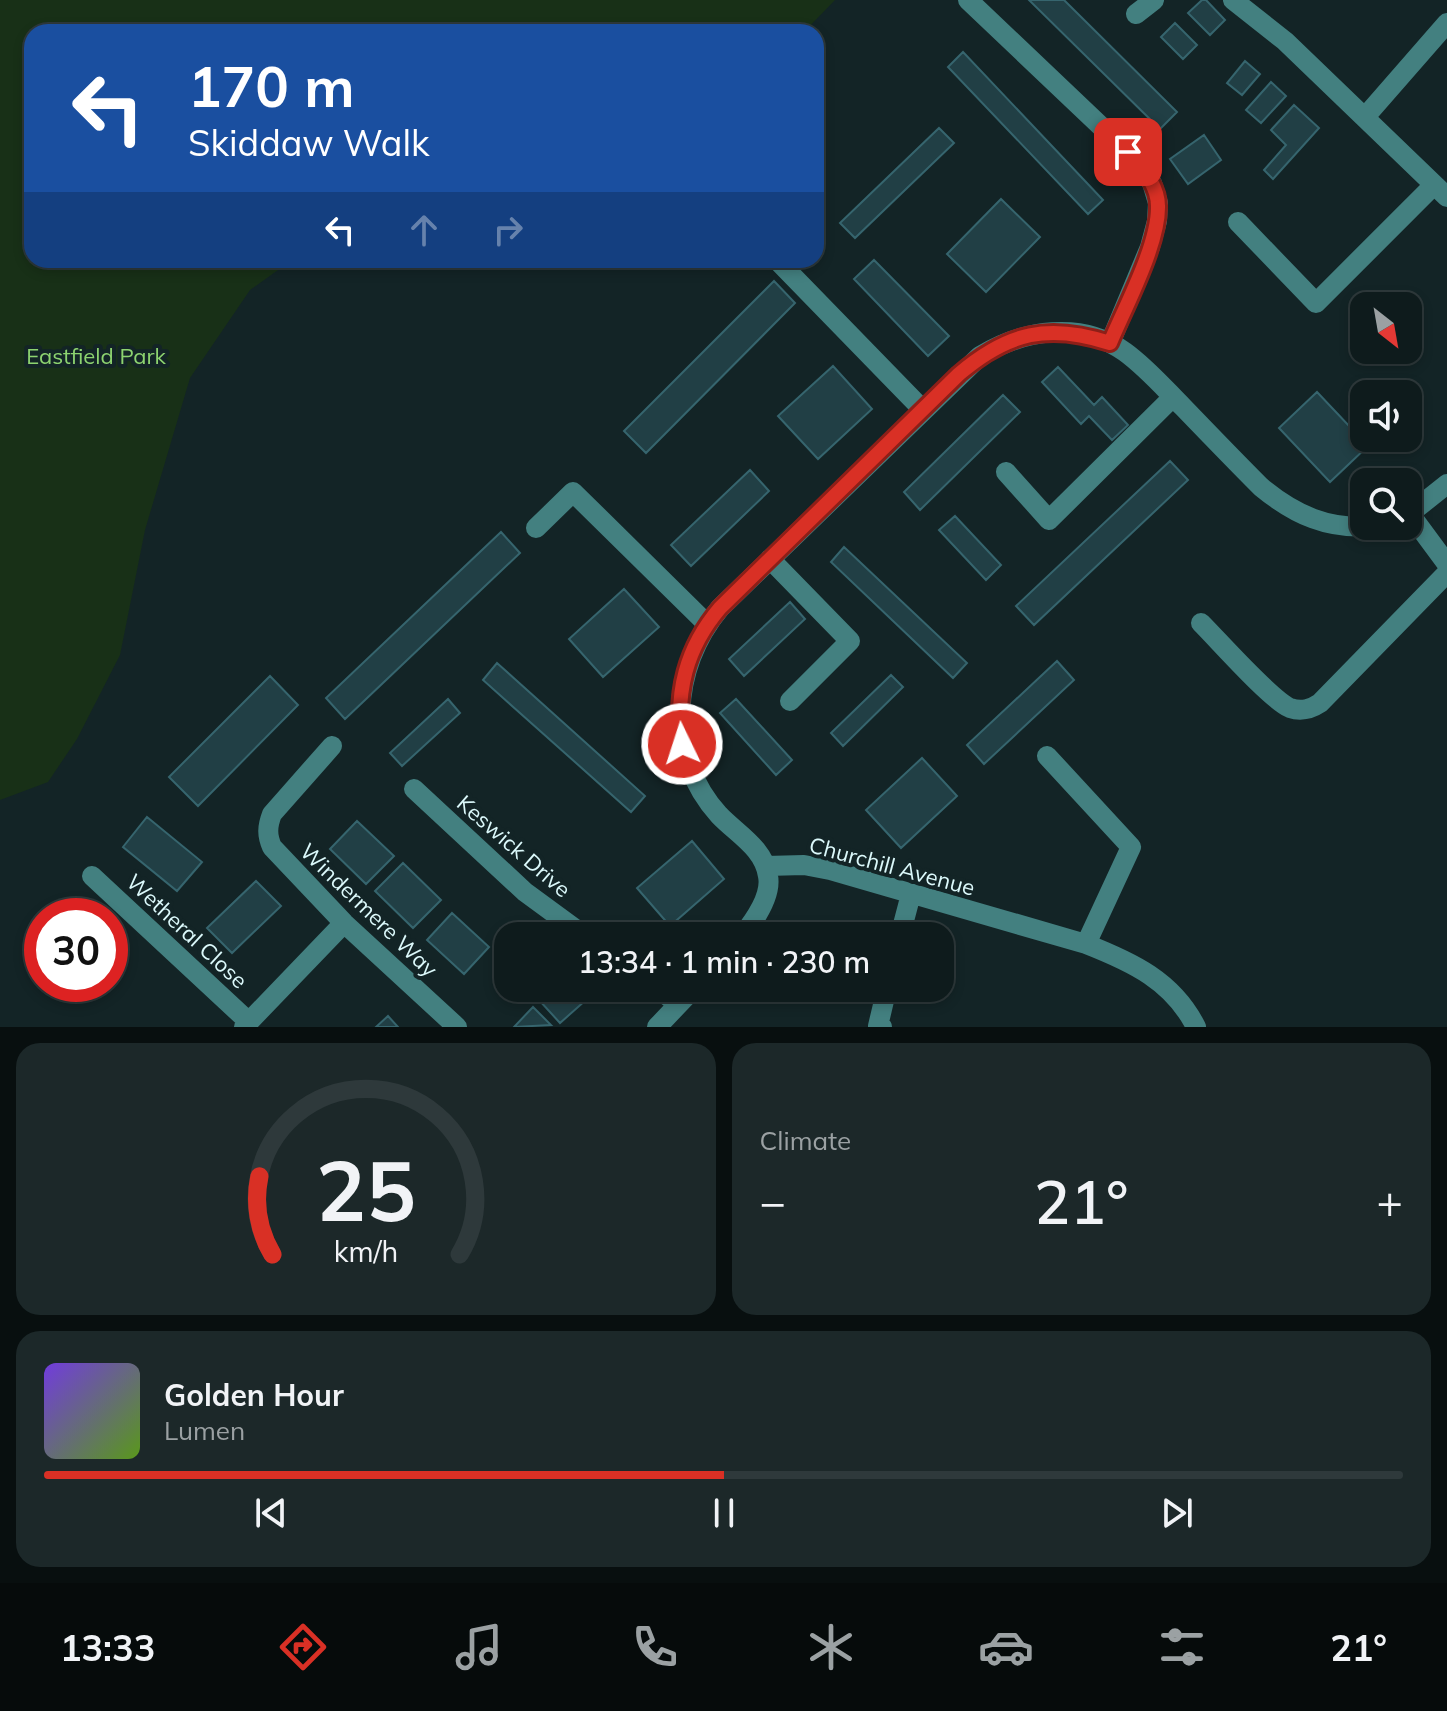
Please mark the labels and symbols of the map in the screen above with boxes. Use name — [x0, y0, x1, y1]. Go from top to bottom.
pin — [1094, 118, 1162, 186]
north arrow — [1350, 292, 1422, 364]
park label: Eastfield Park — [26, 342, 166, 370]
position arrow — [640, 702, 724, 786]
street label: Keswick Drive — [451, 789, 577, 903]
street label: Churchill Avenue — [806, 830, 978, 902]
street label: Windermere Way — [294, 837, 444, 983]
street label: Wetheral Close — [121, 868, 253, 994]
speed limit sign: 30 — [24, 898, 128, 1002]

